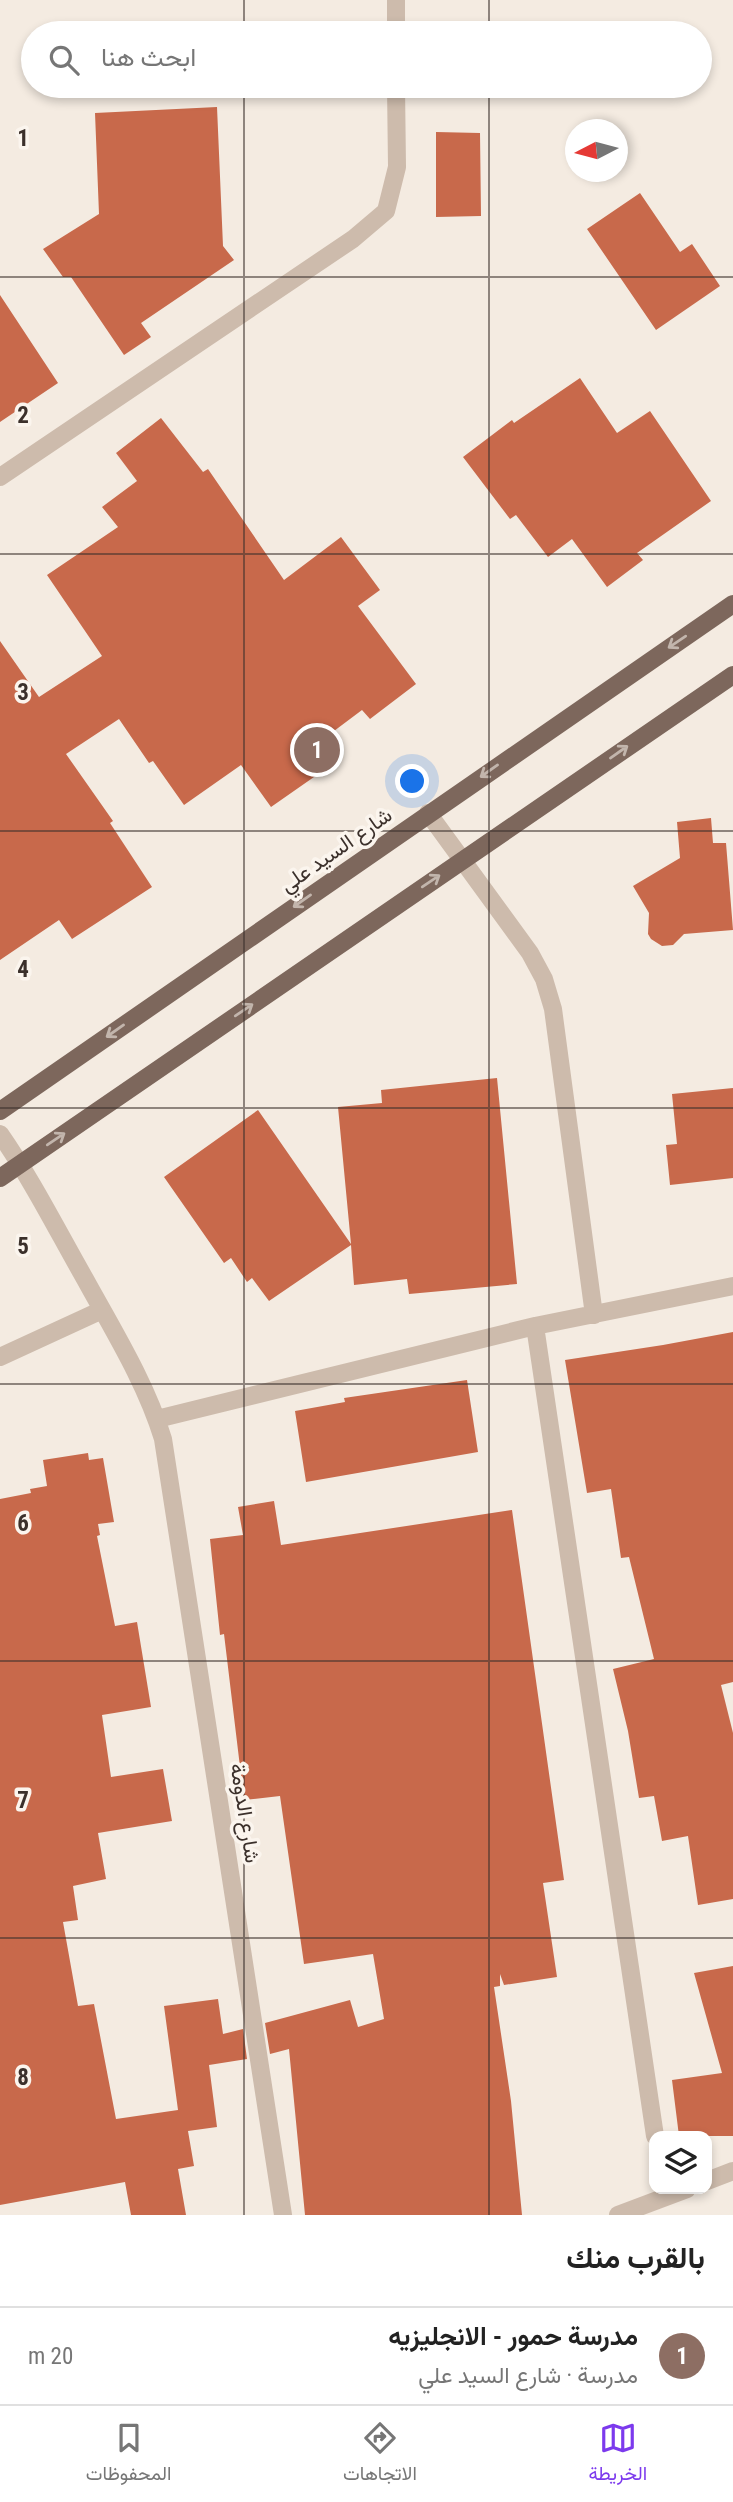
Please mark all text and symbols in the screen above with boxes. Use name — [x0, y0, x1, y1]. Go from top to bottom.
search box — [21, 21, 712, 98]
icon: search — [45, 41, 83, 79]
text: ابحث هنا — [101, 42, 196, 72]
north arrow — [565, 119, 628, 182]
text: 1 — [17, 125, 29, 152]
text: 2 — [17, 402, 29, 429]
one-way arrow — [667, 635, 687, 649]
text: 3 — [17, 679, 29, 706]
pin: 1 — [294, 724, 340, 776]
one-way arrow — [609, 745, 628, 759]
your location — [395, 764, 429, 798]
one-way arrow — [480, 764, 499, 778]
street label: شارع السيد علي — [276, 803, 399, 901]
one-way arrow — [421, 874, 440, 888]
one-way arrow — [293, 894, 312, 908]
text: 4 — [17, 956, 29, 983]
one-way arrow — [234, 1003, 253, 1017]
one-way arrow — [106, 1024, 125, 1038]
one-way arrow — [46, 1132, 65, 1146]
text: 5 — [17, 1233, 29, 1260]
text: 6 — [17, 1510, 29, 1537]
street label: شارع الدومة — [223, 1761, 265, 1865]
text: 7 — [17, 1787, 29, 1814]
text: 8 — [17, 2064, 29, 2091]
map controls — [649, 2131, 712, 2194]
button: layers — [649, 2131, 712, 2194]
text: بالقرب منك — [566, 2240, 705, 2275]
text: مدرسة حمور - الانجليزيه — [388, 2321, 638, 2351]
text: 20 m — [28, 2343, 73, 2370]
text: 1 — [676, 2343, 688, 2370]
text: مدرسة · شارع السيد علي — [418, 2362, 638, 2389]
tab: المحفوظات — [86, 2419, 171, 2490]
tab: الاتجاهات — [343, 2419, 417, 2490]
tab: الخريطة — [588, 2419, 647, 2490]

